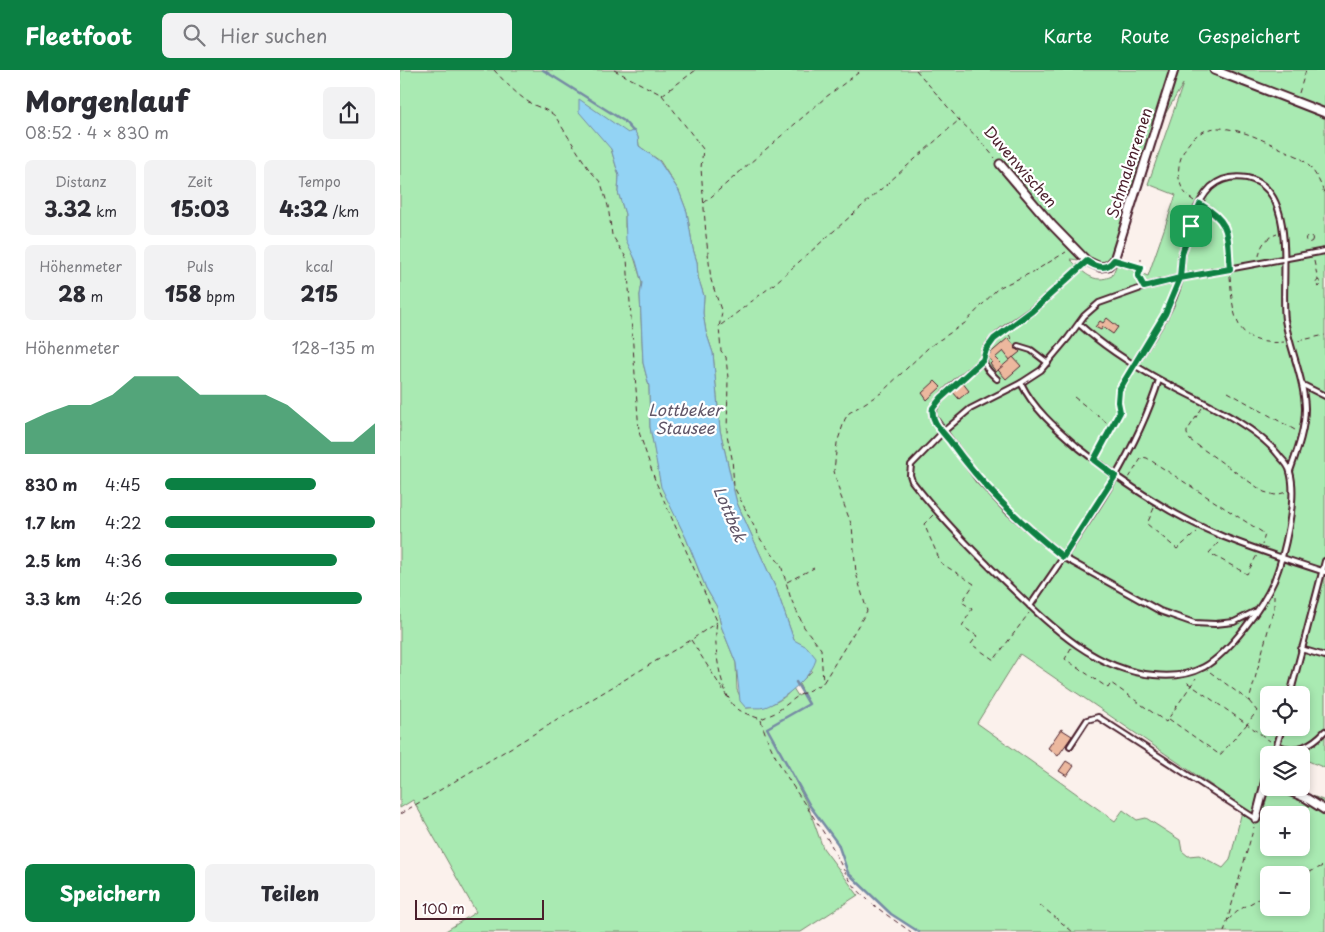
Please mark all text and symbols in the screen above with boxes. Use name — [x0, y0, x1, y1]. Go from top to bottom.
search box — [162, 13, 512, 58]
text: Fleetfoot — [25, 17, 132, 53]
icon: search — [180, 21, 208, 49]
text: Hier suchen — [220, 21, 327, 49]
text: Karte — [1044, 22, 1092, 49]
text: Route — [1120, 22, 1170, 49]
text: Gespeichert — [1198, 22, 1300, 49]
text: Morgenlauf — [25, 79, 189, 122]
button: share — [323, 87, 375, 139]
street label: Schmalenremen — [1100, 104, 1157, 221]
text: 08:52 · 4 × 830 m — [25, 120, 169, 144]
street label: Duvenwischen — [979, 120, 1063, 212]
text: Distanz — [55, 171, 106, 192]
text: Zeit — [187, 171, 213, 192]
text: Tempo — [298, 171, 341, 192]
text: 3.32 — [44, 192, 91, 224]
text: 15:03 — [171, 192, 229, 224]
text: 4:32 — [279, 192, 328, 224]
text: km — [91, 201, 117, 222]
text: /km — [328, 201, 359, 222]
pin — [1170, 205, 1212, 247]
icon: arrive — [1177, 212, 1205, 240]
text: Höhenmeter — [39, 256, 122, 277]
text: Puls — [186, 256, 214, 277]
text: kcal — [305, 256, 333, 277]
text: 28 — [58, 277, 86, 309]
text: 158 — [165, 277, 202, 309]
text: 215 — [300, 277, 338, 309]
text: m — [86, 286, 103, 307]
text: bpm — [202, 286, 235, 307]
text: Höhenmeter — [25, 335, 119, 359]
text: 128–135 m — [292, 335, 375, 359]
water label: Lottbeker Stausee — [648, 397, 724, 439]
text: 830 m — [25, 472, 77, 496]
text: 4:45 — [105, 472, 141, 496]
water label: Lottbek — [708, 482, 754, 546]
text: 1.7 km — [25, 510, 76, 534]
text: 4:22 — [105, 510, 142, 534]
text: 2.5 km — [25, 548, 81, 572]
text: 4:36 — [105, 548, 142, 572]
text: 3.3 km — [25, 586, 81, 610]
text: 4:26 — [105, 586, 142, 610]
map controls — [1260, 686, 1310, 916]
button: locate — [1260, 686, 1310, 736]
button: layers — [1260, 746, 1310, 796]
button: + — [1260, 806, 1310, 856]
button: Speichern — [25, 864, 195, 922]
button: Teilen — [205, 864, 375, 922]
button: − — [1260, 866, 1310, 916]
scale bar — [415, 897, 544, 920]
text: 100 m — [422, 898, 465, 919]

